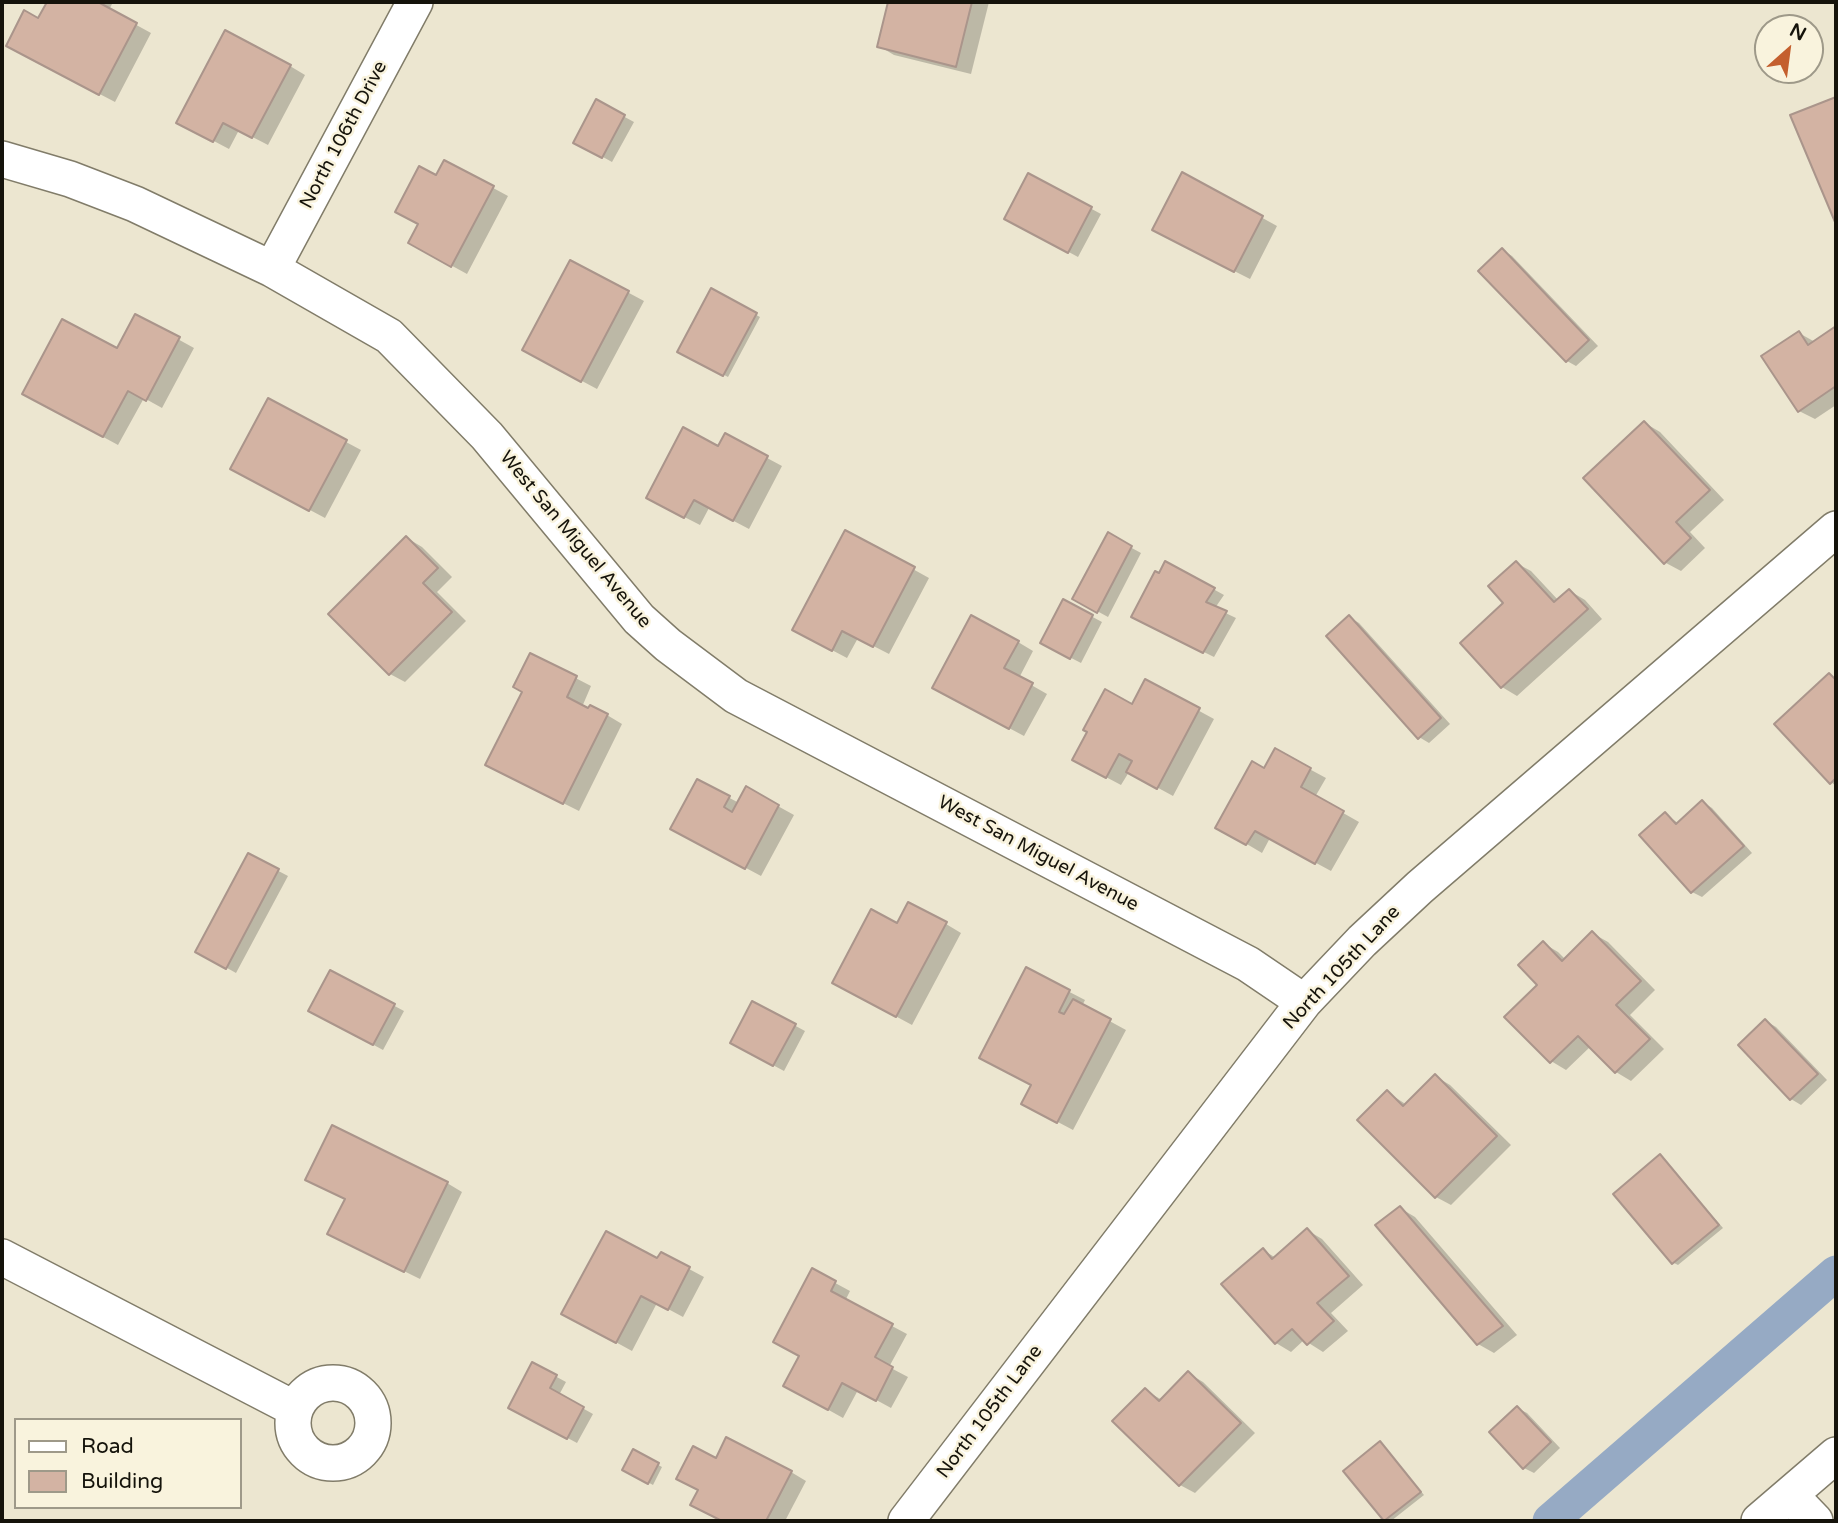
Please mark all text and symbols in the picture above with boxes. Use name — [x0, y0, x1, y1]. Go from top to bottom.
north arrow — [1754, 14, 1824, 84]
text: N — [1786, 19, 1810, 46]
street label: North 106th Drive — [295, 57, 393, 213]
street label: West San Miguel Avenue — [494, 447, 656, 633]
street label: West San Miguel Avenue — [934, 791, 1142, 917]
street label: North 105th Lane — [1279, 901, 1405, 1035]
street label: North 105th Lane — [932, 1341, 1048, 1483]
legend — [14, 1418, 242, 1509]
text: Road — [81, 1434, 134, 1459]
text: Building — [81, 1469, 163, 1494]

